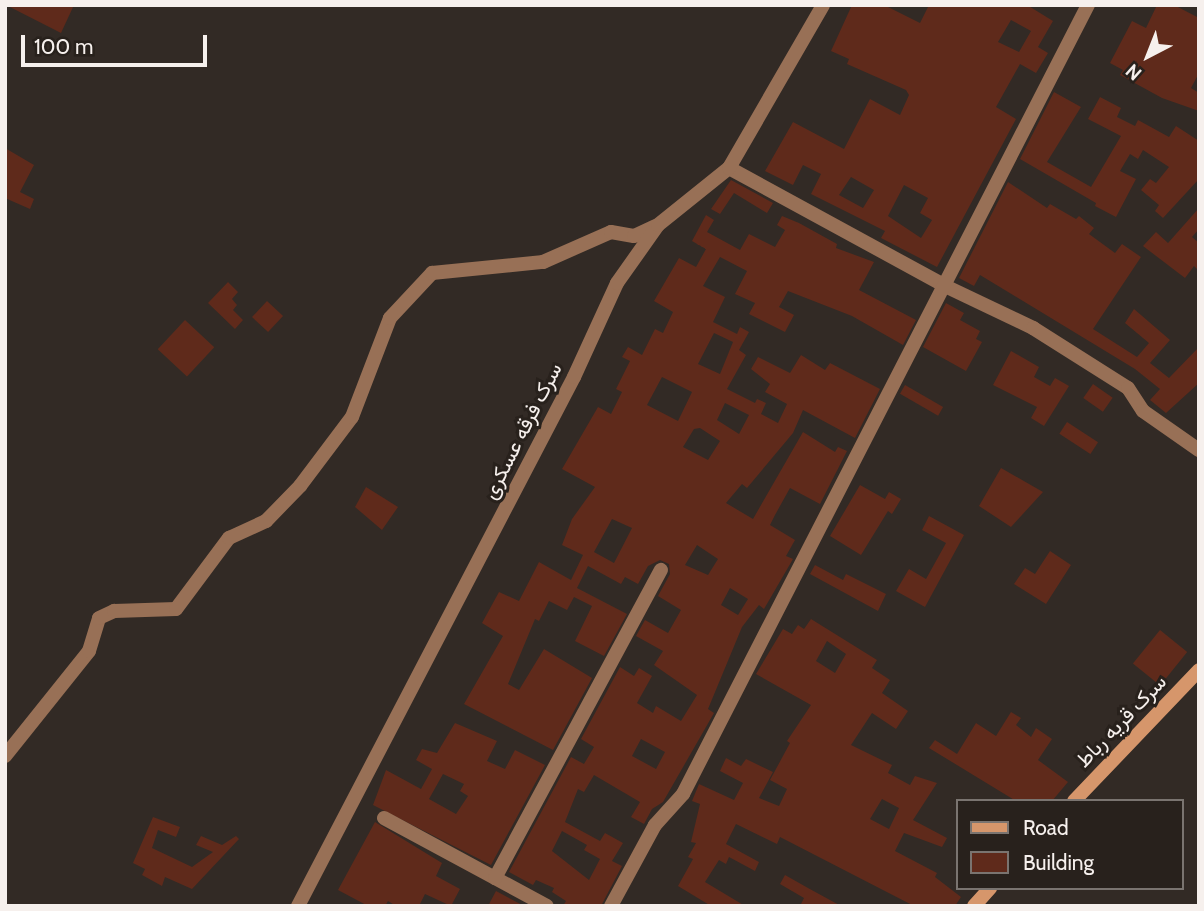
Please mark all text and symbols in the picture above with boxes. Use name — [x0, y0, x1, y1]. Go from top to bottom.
scale bar — [24, 21, 210, 65]
north arrow — [1113, 21, 1183, 91]
text: 100 m — [34, 34, 93, 59]
text: N — [1121, 59, 1146, 85]
street label: سرک فرقه عسکری — [477, 359, 567, 503]
street label: سرک قریه رباط — [1070, 669, 1172, 773]
legend — [956, 799, 1183, 890]
text: Road — [1023, 815, 1069, 840]
text: Building — [1023, 850, 1094, 875]

